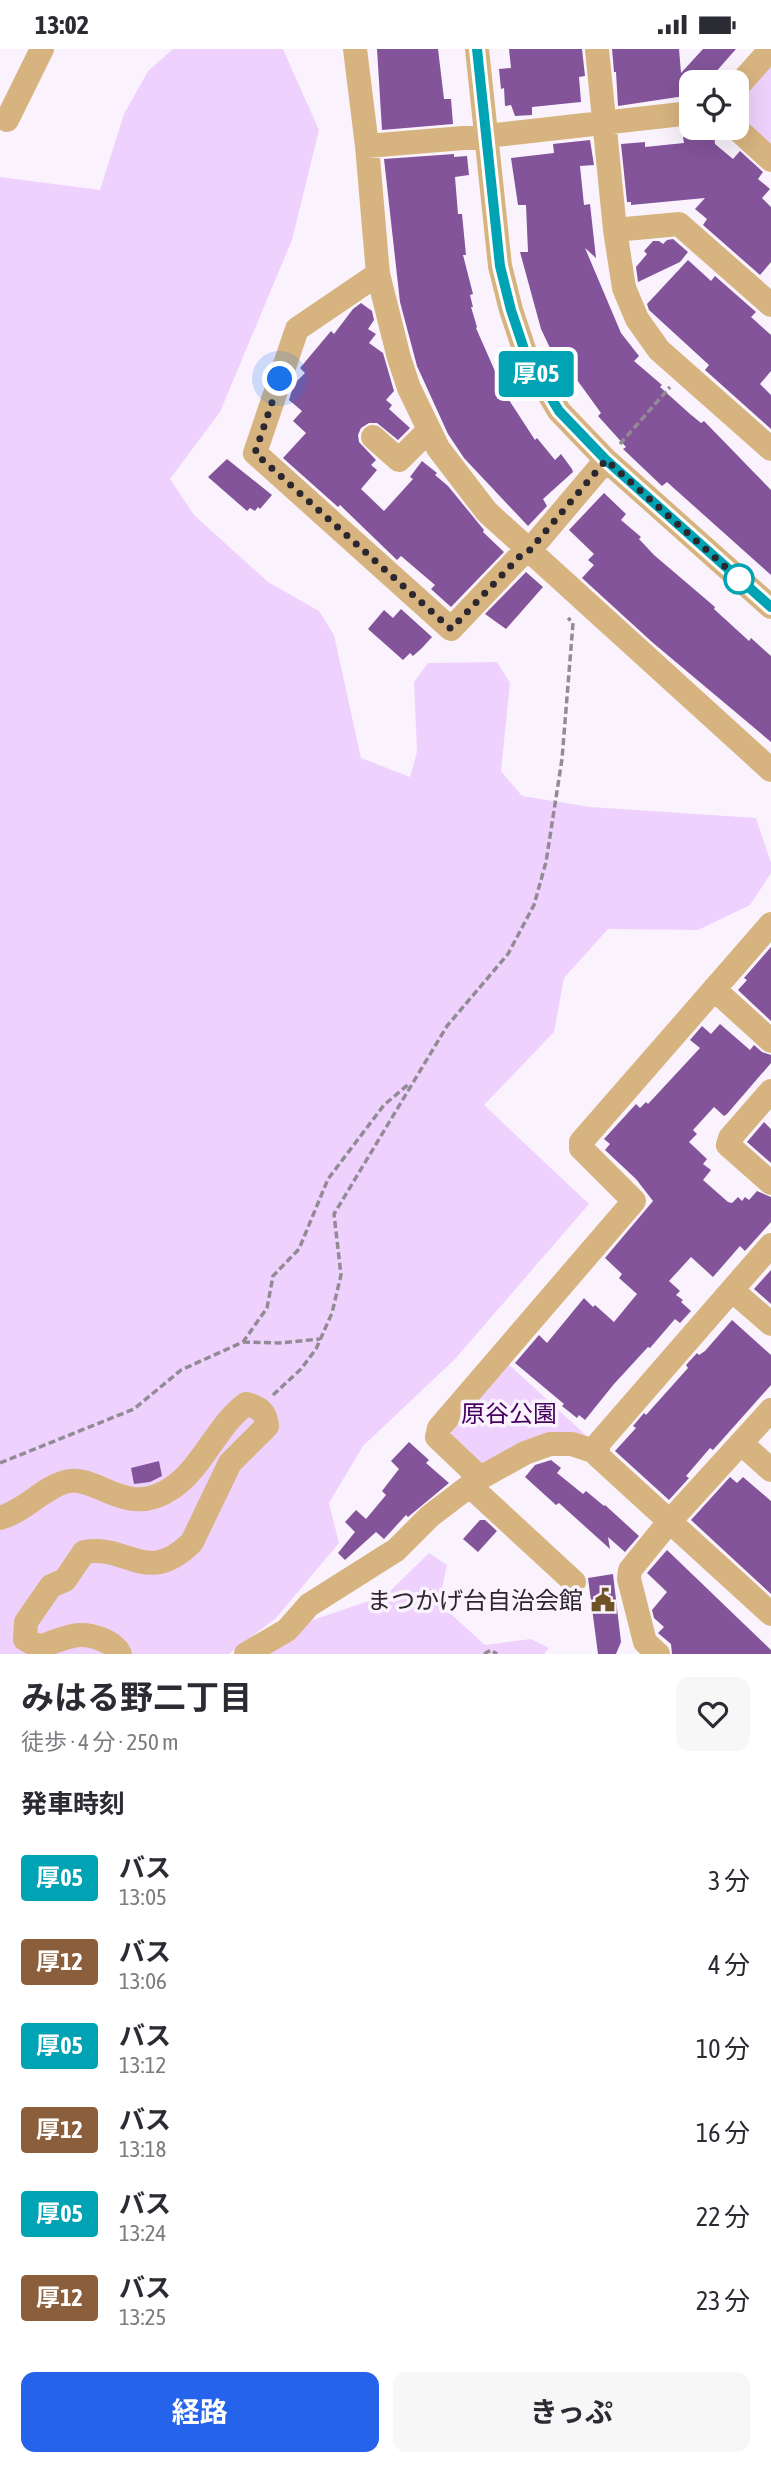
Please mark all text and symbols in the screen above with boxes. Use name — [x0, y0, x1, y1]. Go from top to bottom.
text: 13:02 — [35, 10, 89, 40]
map controls — [679, 70, 749, 140]
button: locate — [679, 70, 749, 140]
line badge: 厚05 — [496, 351, 576, 397]
text: 厚05 — [513, 360, 559, 387]
your location — [262, 361, 297, 396]
unlabelled marker — [724, 564, 754, 594]
park label: 原谷公園 — [461, 1400, 557, 1427]
public building icon: まつかげ台自治会館 — [589, 1586, 617, 1614]
place label: まつかげ台自治会館 — [367, 1587, 583, 1614]
button: heart — [676, 1677, 750, 1751]
text: みはる野二丁目 — [21, 1678, 252, 1716]
text: 徒歩 · 4 分 · 250 m — [21, 1729, 179, 1755]
text: 発車時刻 — [21, 1789, 125, 1819]
text: バス — [119, 1853, 171, 1883]
text: 厚05 — [36, 1864, 83, 1891]
text: 3 分 — [708, 1866, 750, 1896]
text: 13:05 — [119, 1884, 167, 1910]
text: バス — [119, 1937, 171, 1967]
text: 厚12 — [36, 1948, 83, 1975]
text: 4 分 — [708, 1950, 750, 1980]
text: 13:06 — [119, 1968, 167, 1994]
text: バス — [119, 2021, 171, 2051]
text: 厚05 — [36, 2032, 83, 2059]
text: 10 分 — [696, 2034, 750, 2064]
text: 13:12 — [119, 2052, 166, 2078]
text: バス — [119, 2105, 171, 2135]
text: 厚12 — [36, 2116, 83, 2143]
text: 16 分 — [696, 2118, 750, 2148]
text: 13:18 — [119, 2136, 166, 2162]
text: バス — [119, 2189, 171, 2219]
text: 厚05 — [36, 2200, 83, 2227]
text: 22 分 — [696, 2202, 750, 2232]
text: 13:24 — [119, 2220, 166, 2246]
text: バス — [119, 2273, 171, 2303]
text: 厚12 — [36, 2284, 83, 2311]
text: 23 分 — [696, 2286, 750, 2316]
text: 13:25 — [119, 2304, 166, 2330]
button: 経路 — [21, 2372, 379, 2452]
button: きっぷ — [393, 2372, 750, 2452]

